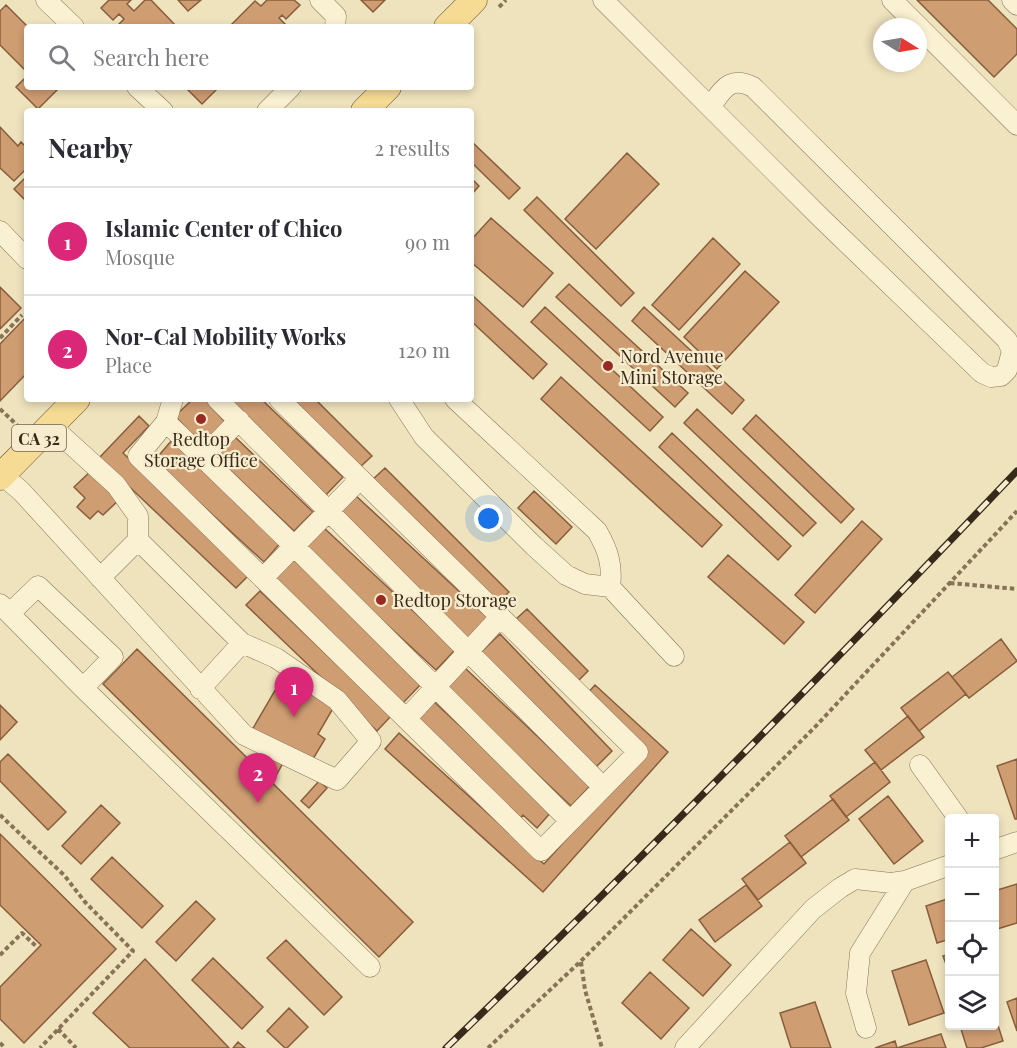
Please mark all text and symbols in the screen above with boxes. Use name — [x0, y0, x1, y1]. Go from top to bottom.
north arrow — [873, 18, 927, 72]
search box — [24, 24, 474, 90]
icon: search — [45, 41, 78, 74]
text: Search here — [93, 42, 209, 72]
text: Nearby — [48, 130, 133, 165]
text: 2 results — [375, 134, 450, 161]
text: Islamic Center of Chico — [105, 213, 342, 243]
text: 1 — [64, 228, 71, 255]
text: 90 m — [405, 228, 450, 255]
text: Mosque — [105, 243, 175, 270]
text: Nor-Cal Mobility Works — [105, 321, 346, 351]
text: 2 — [62, 336, 73, 363]
text: 120 m — [398, 336, 450, 363]
place label: Nord Avenue Mini Storage — [620, 344, 724, 389]
text: Place — [105, 351, 152, 378]
marker: Nord Avenue Mini Storage — [601, 359, 615, 373]
marker: Redtop Storage Office — [194, 412, 208, 426]
road number: CA 32 — [12, 425, 66, 451]
place label: Redtop Storage Office — [144, 427, 258, 472]
your location — [474, 504, 503, 533]
place label: Redtop Storage — [393, 588, 517, 612]
marker: Redtop Storage — [374, 593, 388, 607]
pin: 1 — [274, 668, 314, 717]
pin: 2 — [238, 754, 278, 803]
map controls — [945, 814, 999, 1030]
button: + — [945, 814, 999, 868]
button: − — [945, 868, 999, 922]
button: locate — [945, 922, 999, 976]
button: layers — [945, 976, 999, 1030]

